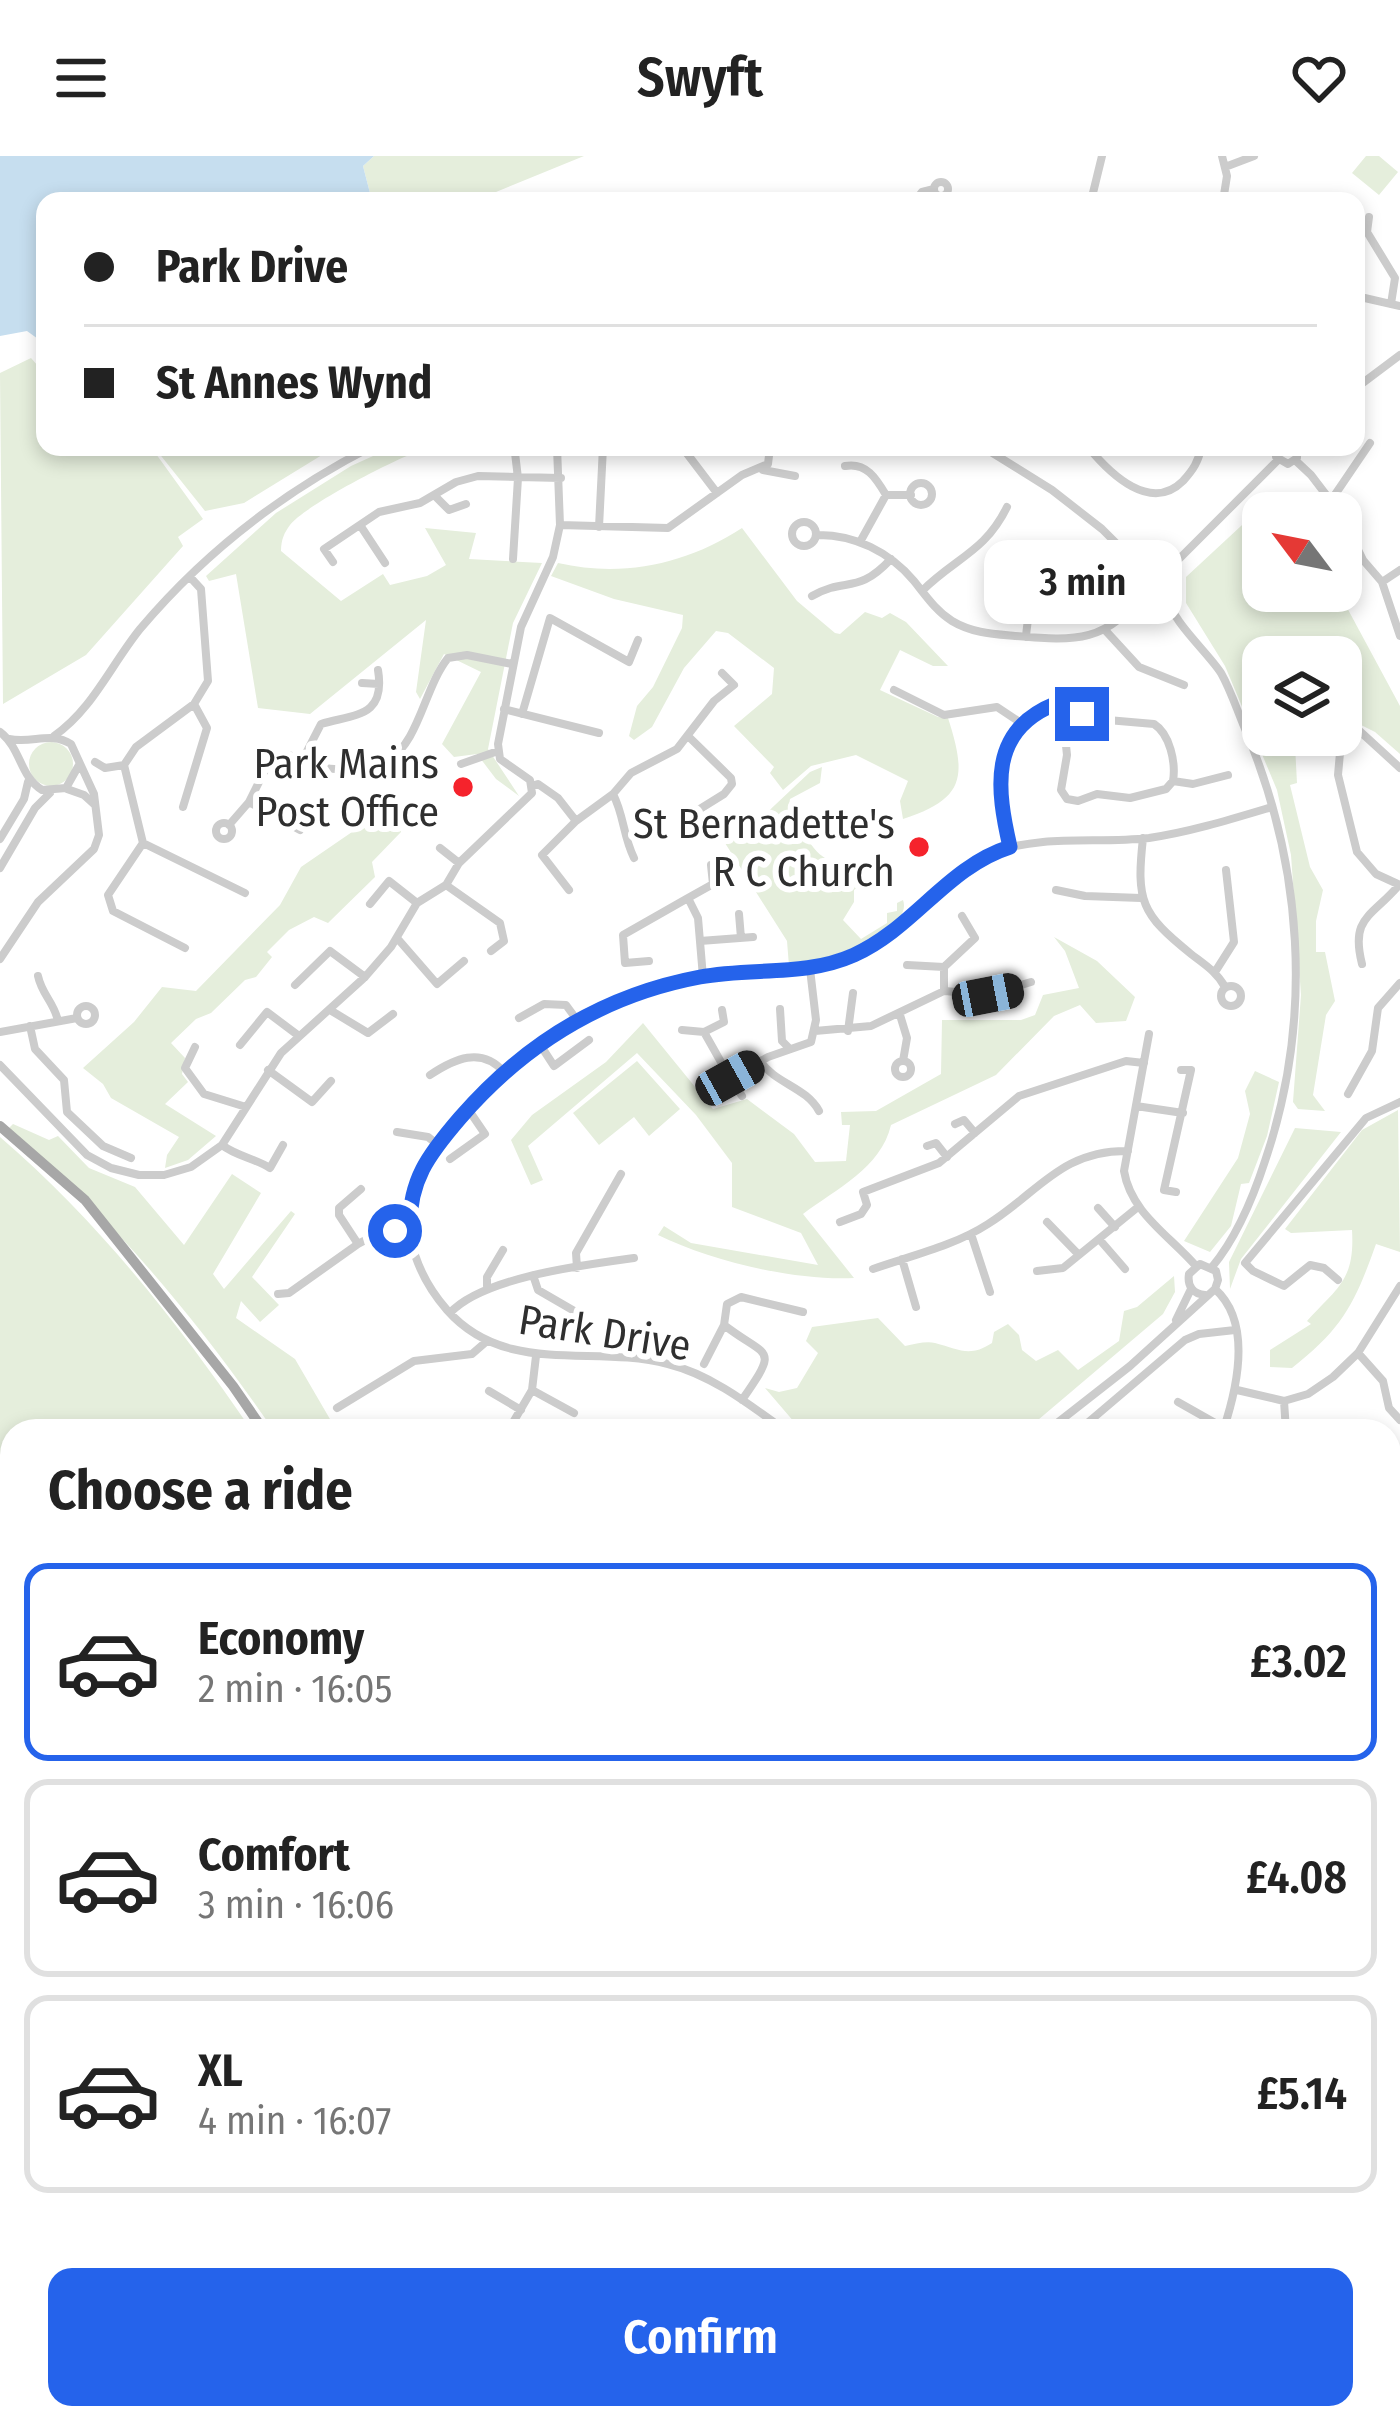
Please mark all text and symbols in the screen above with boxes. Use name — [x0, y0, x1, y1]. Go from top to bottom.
icon: menu — [48, 45, 114, 111]
icon: heart — [1286, 45, 1352, 111]
text: Swyft — [637, 46, 763, 110]
text: Park Drive — [156, 240, 348, 294]
text: St Annes Wynd — [156, 356, 432, 410]
north arrow — [1242, 492, 1362, 612]
map controls — [1242, 492, 1362, 756]
callout: 3 min — [983, 540, 1181, 624]
text: 3 min — [1040, 559, 1126, 605]
button: layers — [1242, 636, 1362, 756]
route end — [1055, 687, 1109, 741]
place label: Park Mains Post Office — [253, 739, 439, 837]
marker: Park Mains Post Office — [450, 774, 476, 800]
place label: St Bernadette's R C Church — [633, 799, 895, 897]
marker: St Bernadette's R C Church — [906, 834, 932, 860]
car — [949, 970, 1027, 1020]
car — [690, 1045, 770, 1111]
route start — [368, 1204, 422, 1258]
street label: Park Drive — [515, 1295, 694, 1371]
text: Choose a ride — [48, 1459, 353, 1523]
icon: car — [54, 1608, 162, 1716]
text: Economy — [198, 1612, 364, 1666]
text: £3.02 — [1250, 1635, 1347, 1689]
text: 2 min · 16:05 — [198, 1666, 392, 1712]
icon: car — [54, 1824, 162, 1932]
text: Comfort — [198, 1828, 350, 1882]
text: £4.08 — [1246, 1851, 1347, 1905]
text: 3 min · 16:06 — [198, 1882, 394, 1928]
icon: car — [54, 2040, 162, 2148]
text: XL — [198, 2044, 243, 2098]
text: £5.14 — [1257, 2067, 1347, 2121]
text: 4 min · 16:07 — [198, 2098, 391, 2144]
button: Confirm — [48, 2268, 1353, 2406]

